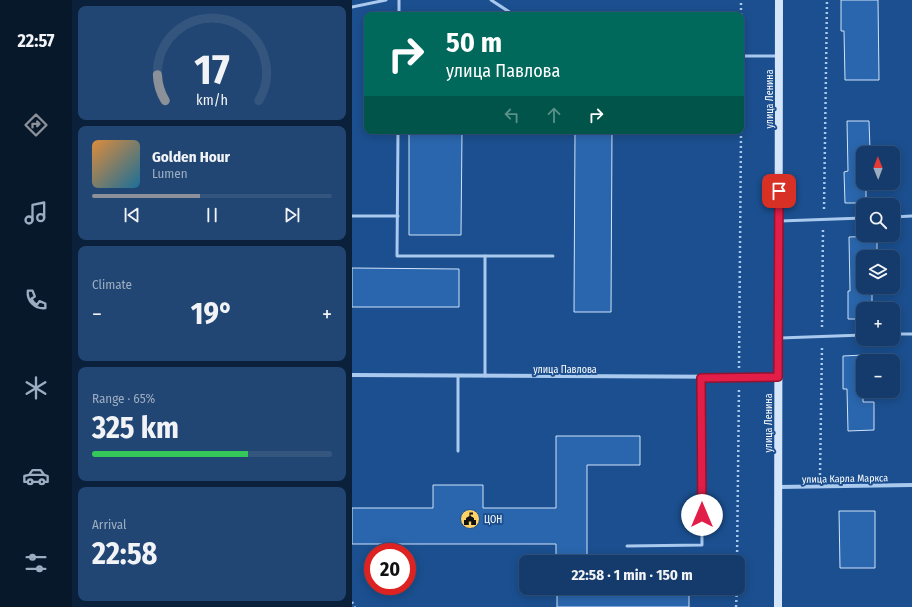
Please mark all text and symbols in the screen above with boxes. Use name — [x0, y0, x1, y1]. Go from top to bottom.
text: 50 m — [446, 26, 502, 59]
icon: right — [380, 28, 432, 80]
text: 22:57 — [17, 30, 55, 52]
text: 17 — [194, 45, 230, 95]
text: улица Павлова — [446, 60, 560, 82]
street label: улица Ленина — [764, 69, 776, 129]
text: km/h — [196, 92, 228, 109]
icon: left — [501, 104, 523, 126]
icon: ahead — [543, 104, 565, 126]
icon: right — [585, 104, 607, 126]
icon: directions — [22, 111, 50, 139]
north arrow — [856, 146, 900, 190]
map controls — [856, 146, 900, 398]
text: Golden Hour — [152, 148, 230, 166]
text: Lumen — [152, 166, 188, 181]
pin — [762, 174, 796, 208]
icon: arrive — [768, 180, 790, 202]
button: search — [856, 198, 900, 242]
icon: music — [22, 199, 50, 227]
icon: previous — [121, 204, 143, 226]
icon: pause — [201, 204, 223, 226]
icon: next — [281, 204, 303, 226]
button: layers — [856, 250, 900, 294]
text: Climate — [92, 277, 132, 292]
icon: phone — [22, 286, 50, 314]
text: 19° — [191, 296, 233, 332]
text: − — [92, 301, 102, 328]
text: + — [322, 301, 332, 328]
button: + — [856, 302, 900, 346]
button: − — [856, 354, 900, 398]
street label: улица Павлова — [533, 364, 597, 376]
icon: climate — [22, 374, 50, 402]
text: Range · 65% — [92, 391, 155, 406]
street label: улица Ленина — [763, 393, 775, 453]
text: 325 km — [92, 410, 179, 446]
icon: car — [22, 462, 50, 490]
street label: улица Карла Маркса — [802, 472, 888, 486]
position arrow — [681, 494, 723, 536]
public building icon: ЦОН — [459, 508, 481, 530]
place label: ЦОН — [484, 514, 502, 526]
text: Arrival — [92, 517, 126, 532]
text: 22:58 — [92, 536, 157, 572]
speed limit sign: 20 — [364, 543, 416, 595]
icon: filters — [22, 549, 50, 577]
text: 22:58 · 1 min · 150 m — [571, 566, 693, 584]

